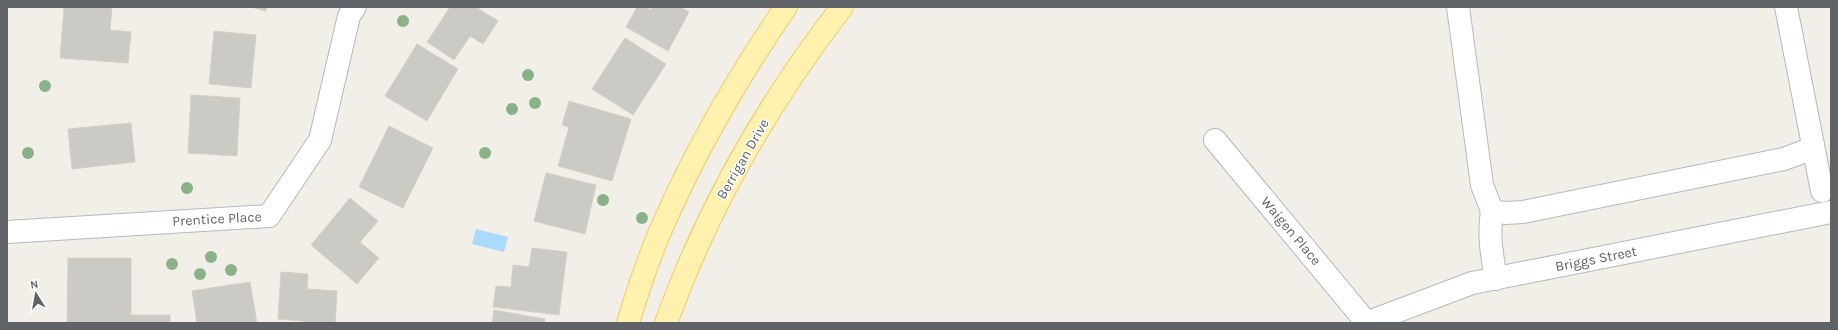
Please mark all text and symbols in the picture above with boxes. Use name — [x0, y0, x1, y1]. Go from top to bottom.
street label: Berrigan Drive — [713, 116, 773, 202]
street label: Waigen Place — [1257, 193, 1325, 269]
street label: Prentice Place — [172, 208, 262, 230]
street label: Briggs Street — [1554, 243, 1638, 275]
north arrow — [16, 274, 56, 314]
text: N — [29, 278, 39, 292]

